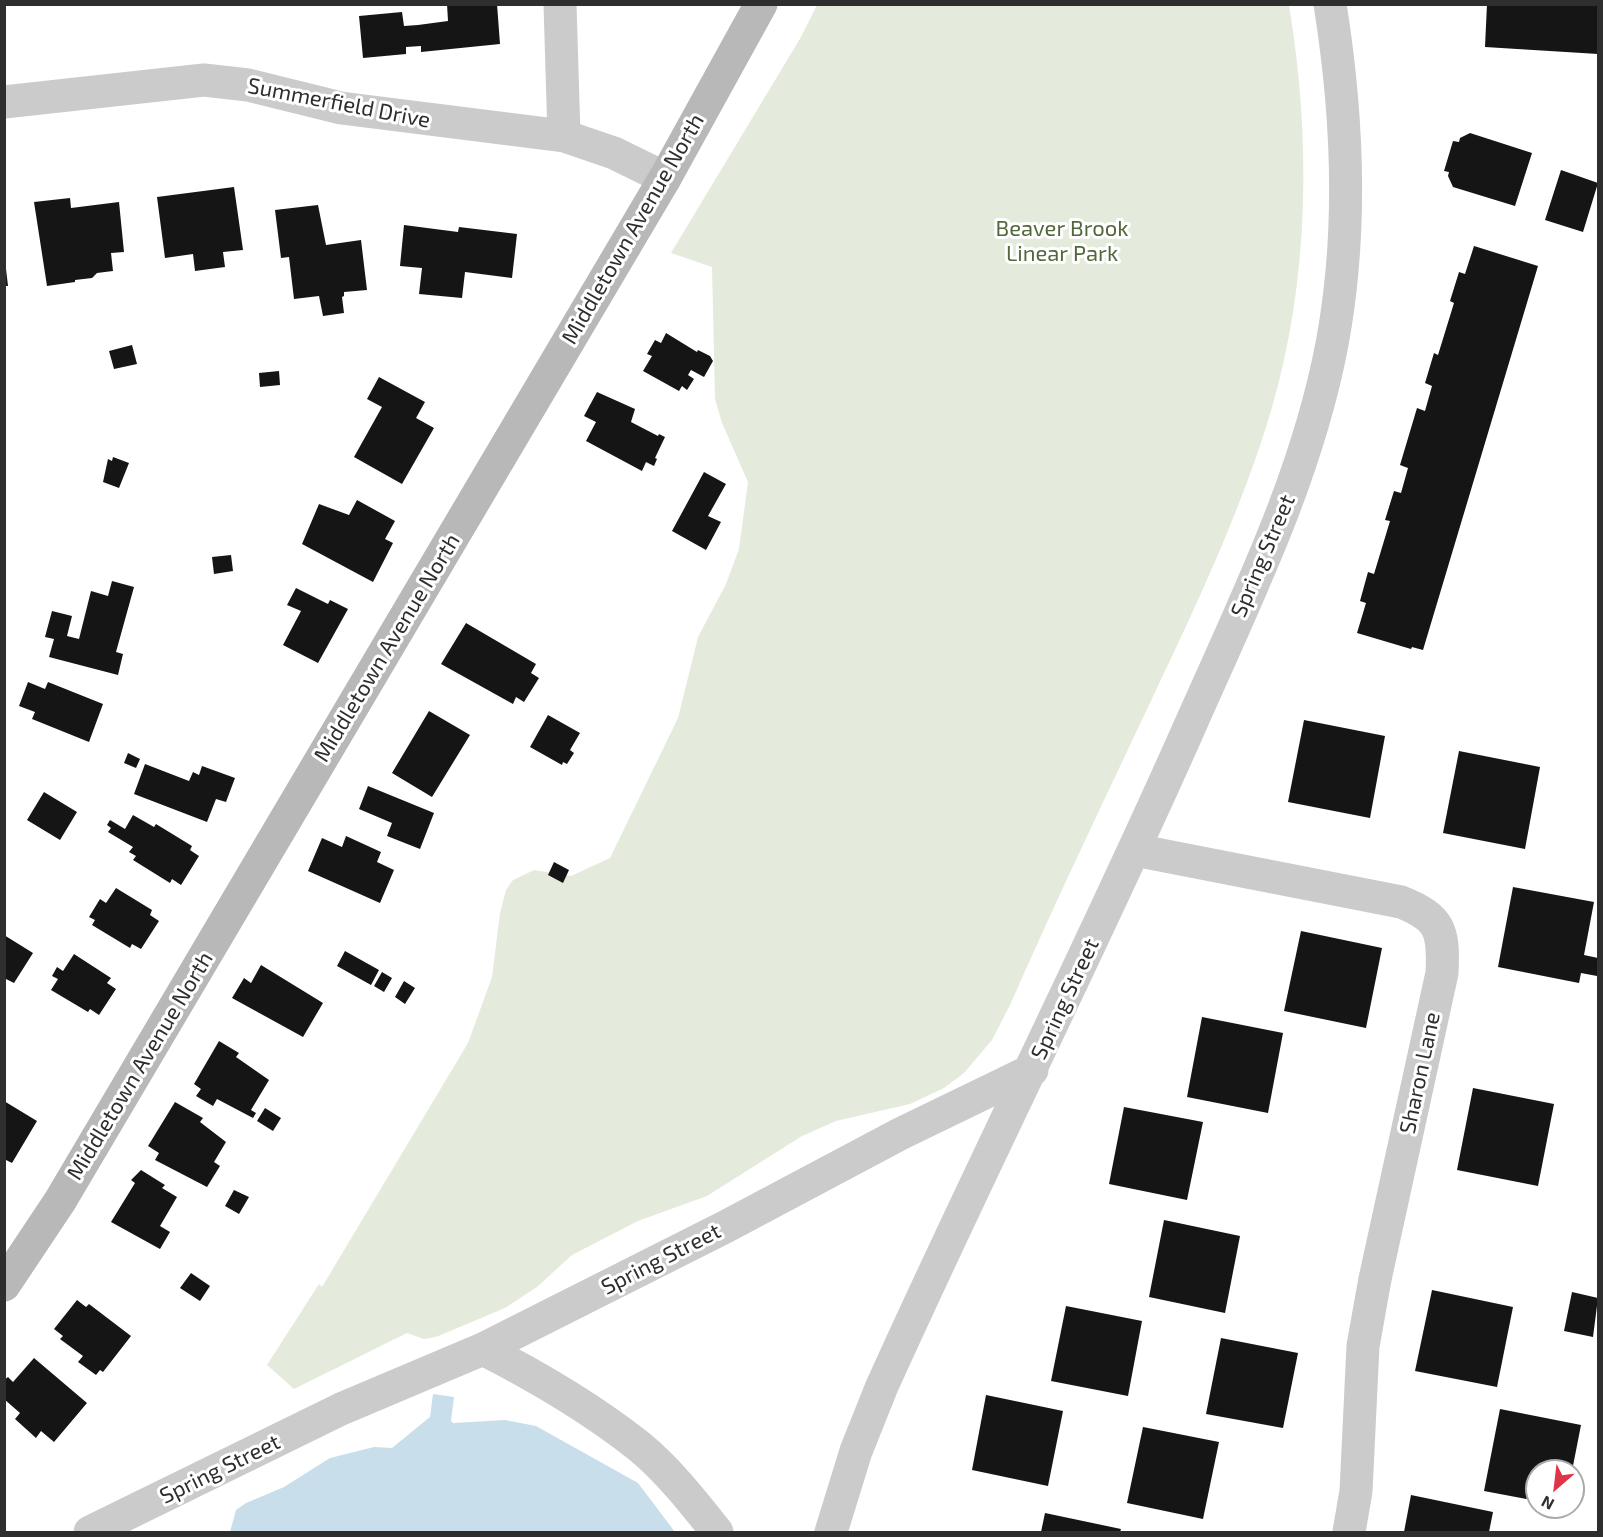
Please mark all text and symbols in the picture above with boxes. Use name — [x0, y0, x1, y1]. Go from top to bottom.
street label: Summerfield Drive — [245, 72, 433, 134]
street label: Middletown Avenue North — [556, 109, 710, 349]
park label: Beaver Brook Linear Park — [996, 216, 1128, 268]
street label: Spring Street — [1225, 491, 1301, 621]
street label: Middletown Avenue North — [308, 529, 466, 767]
street label: Spring Street — [1025, 934, 1105, 1064]
street label: Middletown Avenue North — [61, 947, 219, 1185]
street label: Sharon Lane — [1394, 1010, 1446, 1136]
street label: Spring Street — [597, 1218, 725, 1300]
street label: Spring Street — [156, 1429, 284, 1509]
north arrow — [1525, 1459, 1585, 1519]
text: N — [1538, 1492, 1557, 1515]

